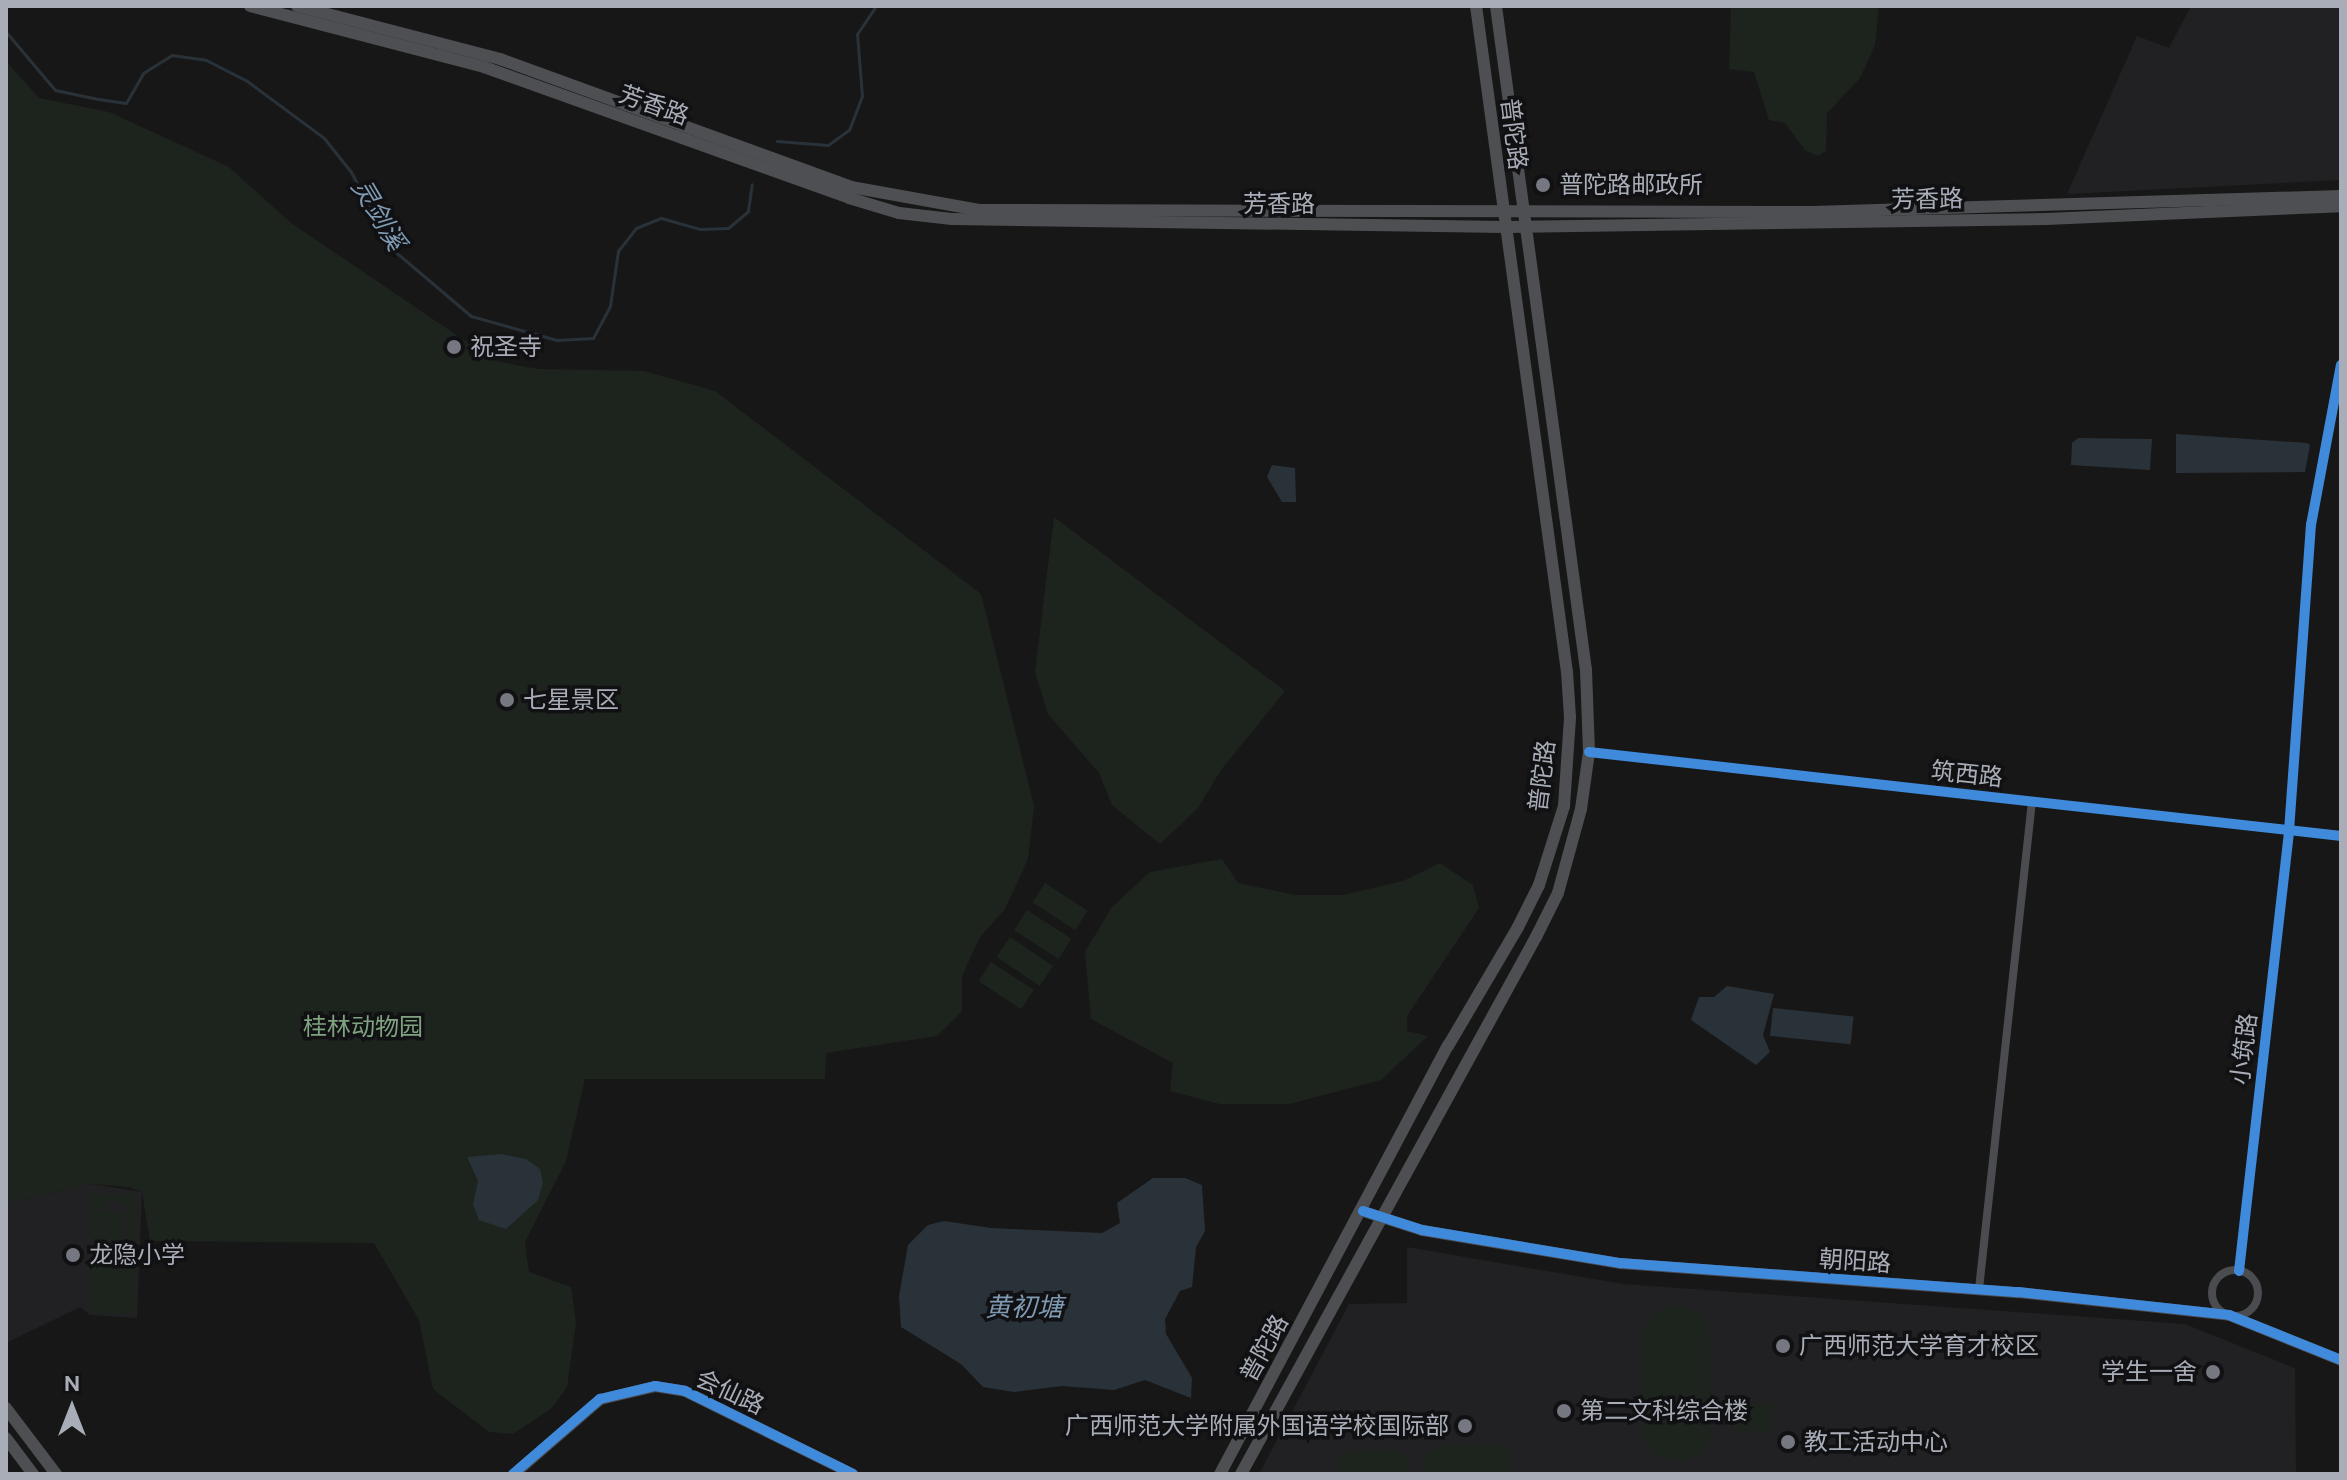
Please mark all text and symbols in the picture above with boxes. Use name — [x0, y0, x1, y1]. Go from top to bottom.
street label: 芳香路 — [615, 79, 693, 131]
street label: 普陀路 — [1495, 97, 1533, 171]
place label: 普陀路邮政所 — [1559, 171, 1703, 199]
water label: 灵剑溪 — [345, 174, 411, 256]
marker: 普陀路邮政所 — [1534, 176, 1552, 194]
street label: 芳香路 — [1891, 184, 1963, 214]
street label: 芳香路 — [1243, 190, 1315, 218]
place label: 祝圣寺 — [470, 333, 542, 361]
marker: 祝圣寺 — [445, 338, 463, 356]
place label: 七星景区 — [523, 686, 619, 714]
marker: 七星景区 — [498, 691, 516, 709]
street label: 普陀路 — [1523, 739, 1561, 813]
street label: 筑西路 — [1930, 756, 2004, 792]
street label: 小筑路 — [2225, 1012, 2263, 1086]
park label: 桂林动物园 — [303, 1013, 423, 1041]
place label: 龙隐小学 — [89, 1241, 185, 1269]
street label: 朝阳路 — [1818, 1244, 1892, 1278]
marker: 龙隐小学 — [64, 1246, 82, 1264]
water label: 黄初塘 — [985, 1292, 1063, 1324]
street label: 普陀路 — [1234, 1310, 1294, 1386]
place label: 广西师范大学育才校区 — [1799, 1332, 2039, 1360]
marker: 广西师范大学育才校区 — [1774, 1337, 1792, 1355]
place label: 学生一舍 — [2101, 1358, 2197, 1386]
marker: 学生一舍 — [2204, 1363, 2222, 1381]
street label: 会仙路 — [691, 1364, 769, 1420]
north arrow — [32, 1368, 112, 1448]
text: N — [64, 1369, 80, 1398]
place label: 第二文科综合楼 — [1580, 1397, 1748, 1425]
marker: 第二文科综合楼 — [1555, 1402, 1573, 1420]
place label: 广西师范大学附属外国语学校国际部 — [1065, 1412, 1449, 1440]
marker: 广西师范大学附属外国语学校国际部 — [1456, 1417, 1474, 1435]
place label: 教工活动中心 — [1804, 1428, 1948, 1456]
marker: 教工活动中心 — [1779, 1433, 1797, 1451]

